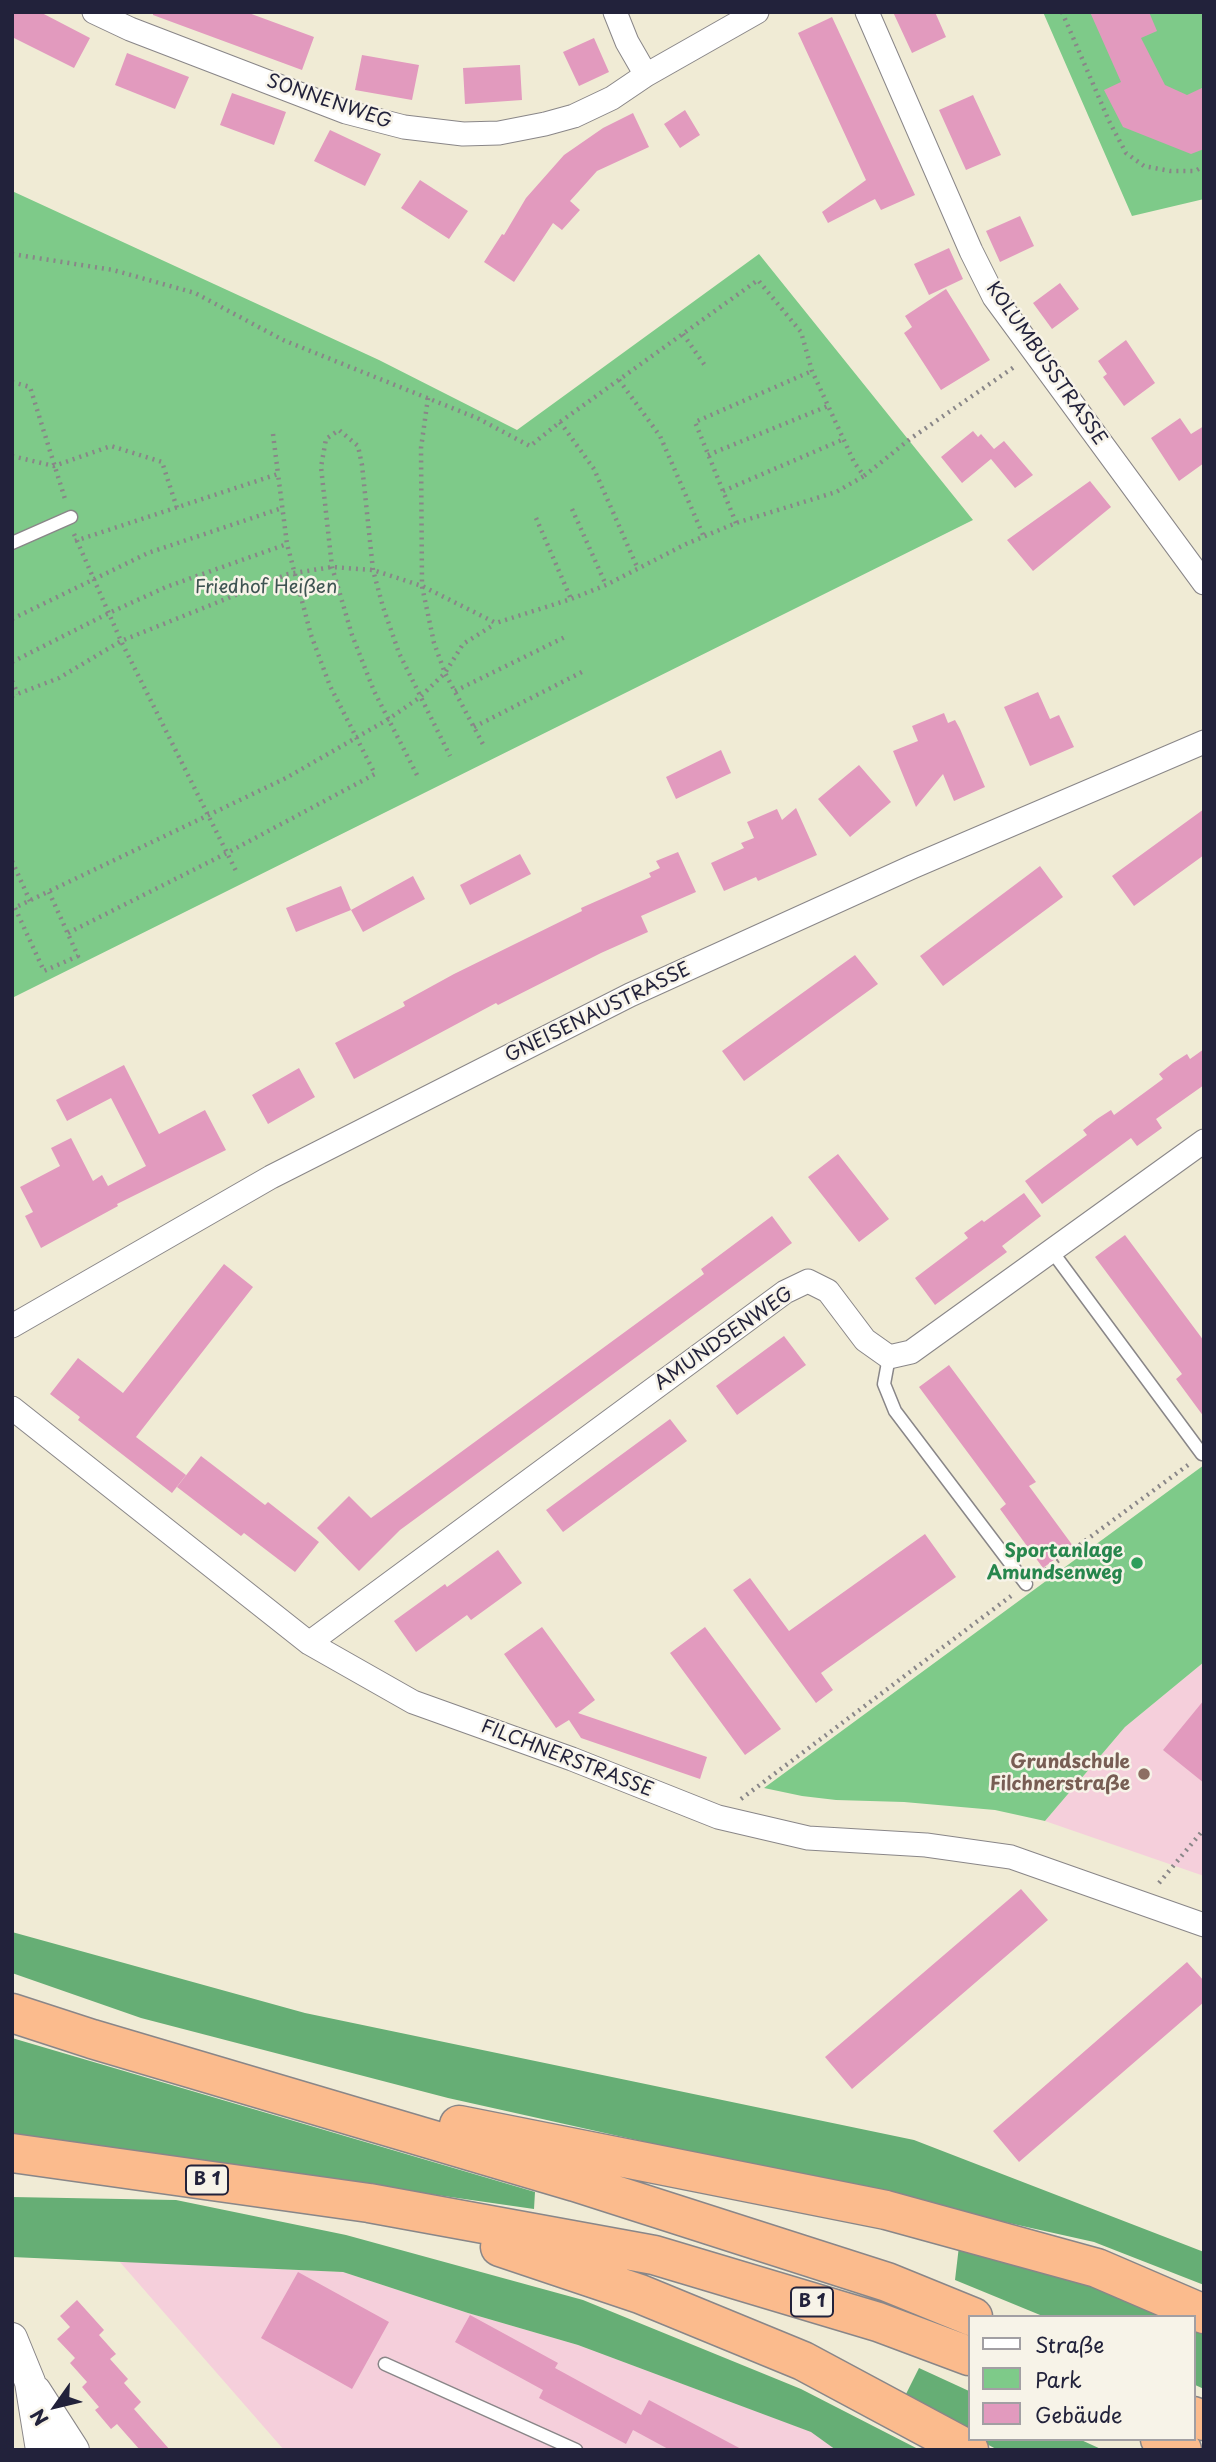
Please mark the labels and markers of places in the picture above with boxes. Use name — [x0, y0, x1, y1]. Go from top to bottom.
place label: Sportanlage Amundsenweg — [987, 1541, 1123, 1585]
marker: Sportanlage Amundsenweg — [1129, 1555, 1145, 1571]
place label: Grundschule Filchnerstraße — [990, 1752, 1130, 1796]
marker: Grundschule Filchnerstraße — [1136, 1766, 1152, 1782]

